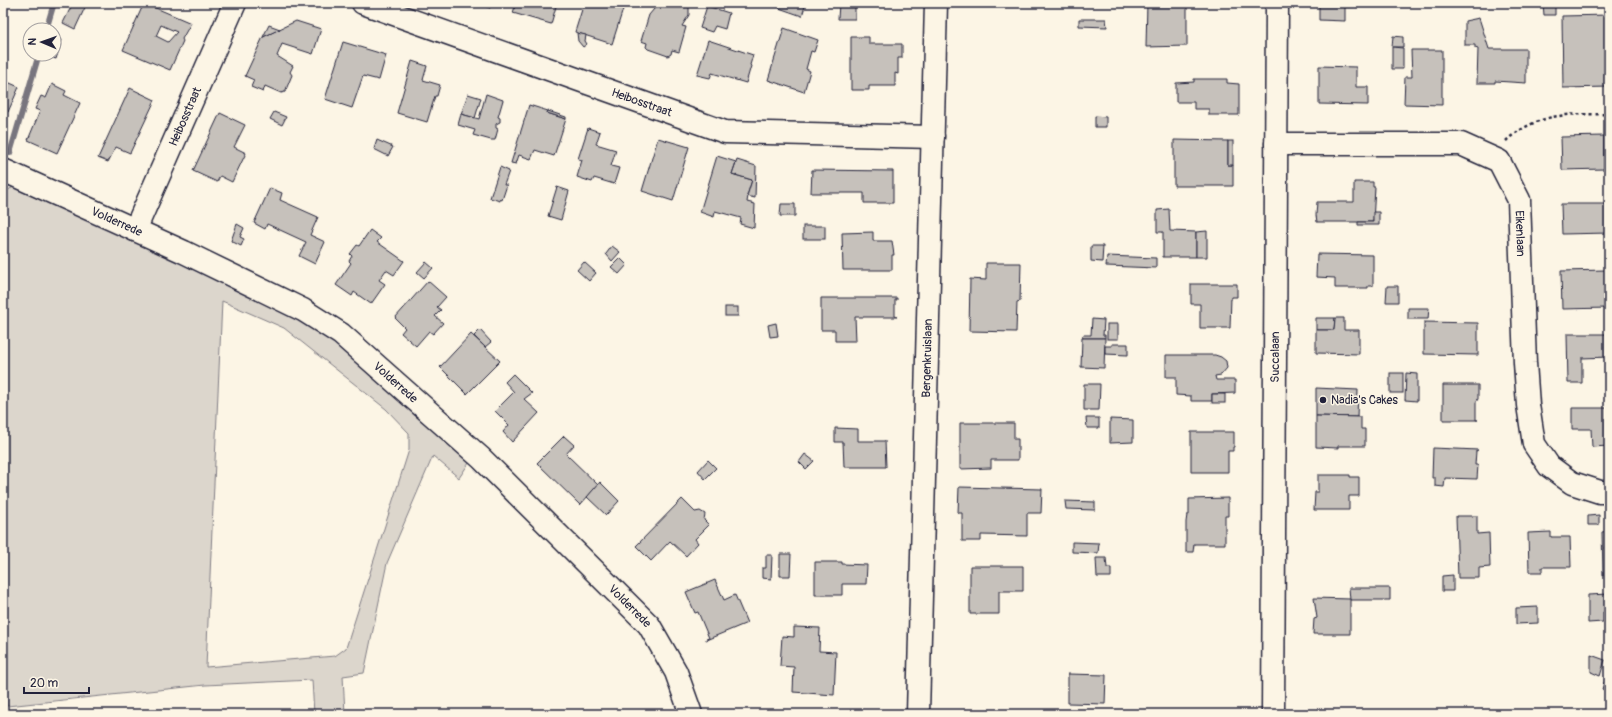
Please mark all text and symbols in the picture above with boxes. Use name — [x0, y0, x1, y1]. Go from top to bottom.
north arrow — [22, 22, 62, 62]
text: N — [26, 37, 39, 46]
street label: Heibosstraat — [166, 85, 205, 149]
street label: Heibosstraat — [609, 85, 674, 121]
street label: Volderrede — [89, 204, 145, 240]
street label: Eikenlaan — [1511, 210, 1528, 257]
street label: Bergenkruislaan — [919, 318, 936, 398]
street label: Succalaan — [1268, 331, 1283, 383]
street label: Volderrede — [370, 359, 421, 407]
place label: Nadia's Cakes — [1331, 393, 1399, 408]
marker: Nadia's Cakes — [1318, 395, 1328, 405]
street label: Volderrede — [605, 582, 654, 631]
scale bar — [24, 669, 89, 695]
text: 20 m — [30, 676, 59, 691]

